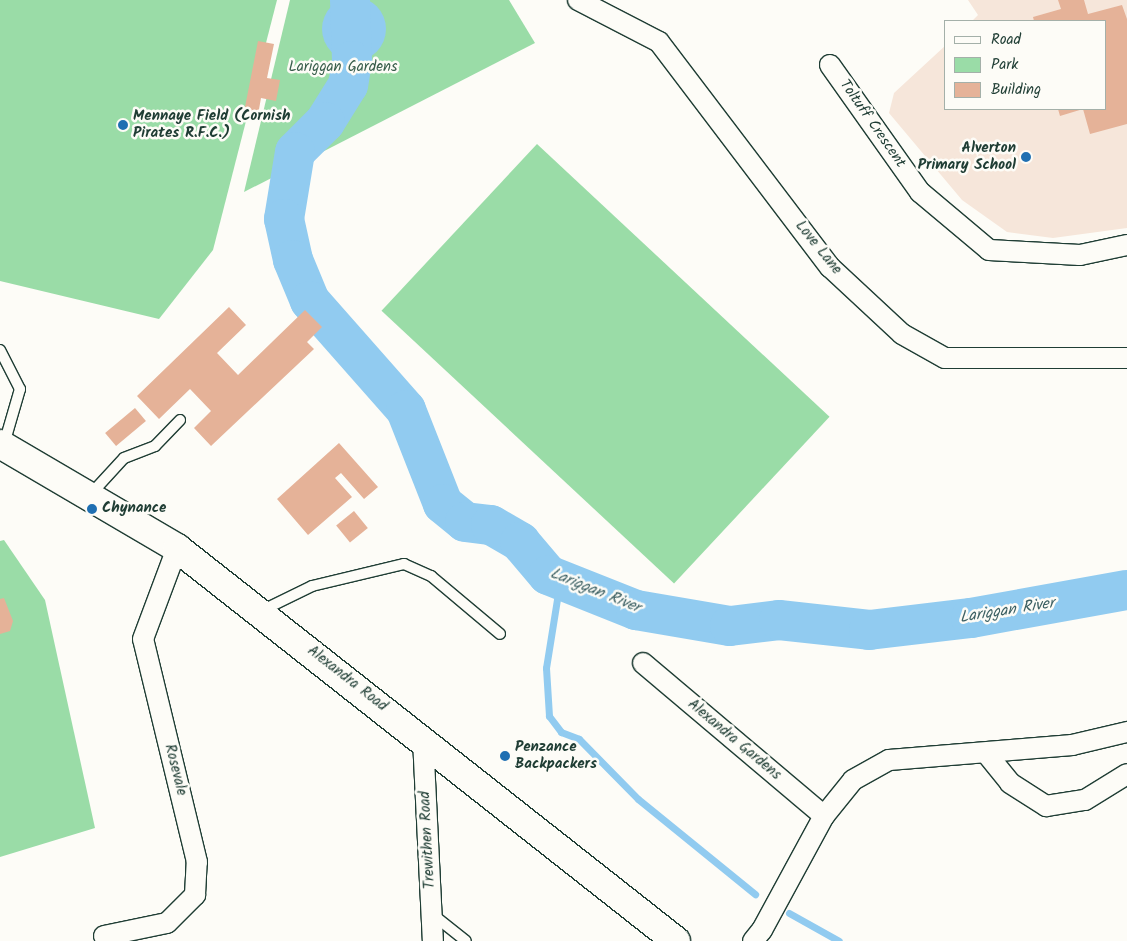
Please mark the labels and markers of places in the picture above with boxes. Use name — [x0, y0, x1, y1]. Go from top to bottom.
place label: Mennaye Field (Cornish Pirates R.F.C.) — [133, 107, 290, 142]
marker: Mennaye Field (Cornish Pirates R.F.C.) — [117, 119, 129, 131]
place label: Alverton Primary School — [918, 139, 1016, 174]
marker: Alverton Primary School — [1020, 151, 1032, 163]
place label: Chynance — [102, 500, 166, 518]
marker: Chynance — [86, 503, 98, 515]
place label: Penzance Backpackers — [515, 738, 597, 773]
marker: Penzance Backpackers — [499, 750, 511, 762]

